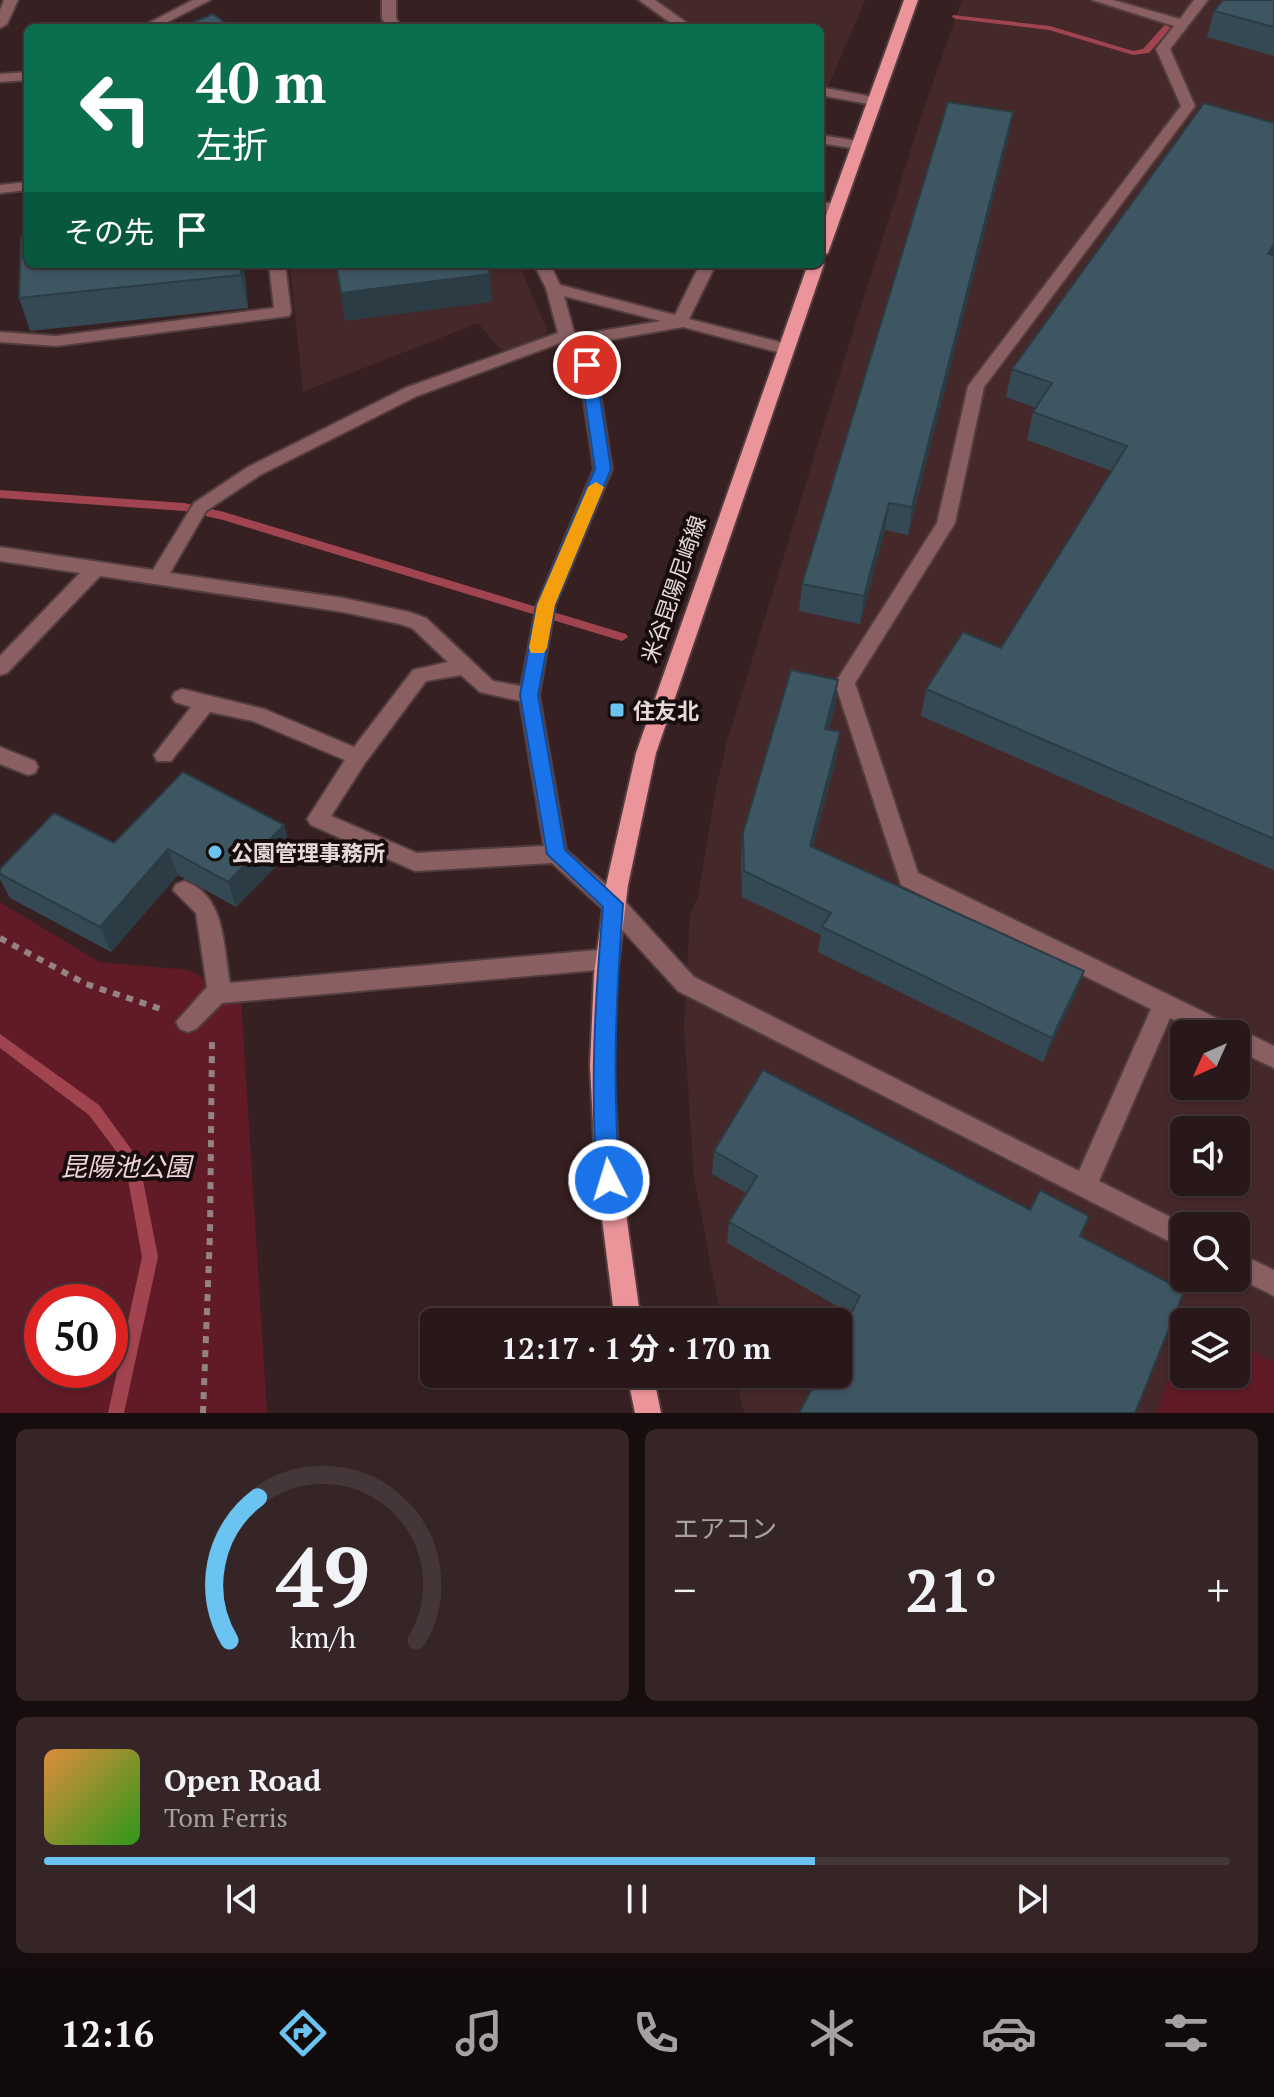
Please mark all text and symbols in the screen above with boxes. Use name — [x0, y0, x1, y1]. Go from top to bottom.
text: 40 m — [196, 45, 326, 119]
icon: left — [64, 56, 168, 160]
text: 左折 — [196, 121, 268, 168]
icon: arrive — [170, 208, 214, 252]
text: その先 — [64, 212, 154, 252]
pin — [553, 331, 621, 399]
icon: arrive — [565, 343, 609, 387]
street label: 米谷昆陽尼崎線 — [634, 511, 712, 667]
place label: 住友北 — [633, 696, 699, 725]
marker: 住友北 — [608, 701, 626, 719]
place label: 公園管理事務所 — [231, 838, 385, 867]
marker: 公園管理事務所 — [206, 843, 224, 861]
north arrow — [1170, 1020, 1250, 1100]
map controls — [1170, 1020, 1250, 1388]
button: sound — [1170, 1116, 1250, 1196]
position arrow — [567, 1138, 651, 1222]
park label: 昆陽池公園 — [61, 1149, 195, 1183]
button: search — [1170, 1212, 1250, 1292]
speed limit sign: 50 — [24, 1284, 128, 1388]
button: layers — [1170, 1308, 1250, 1388]
text: 12:17 · 1 分 · 170 m — [501, 1328, 771, 1368]
text: エアコン — [673, 1511, 777, 1545]
text: 49 — [275, 1521, 370, 1631]
text: 21° — [905, 1550, 998, 1629]
text: − — [673, 1560, 696, 1619]
text: + — [1207, 1560, 1230, 1619]
text: km/h — [289, 1618, 356, 1656]
text: Open Road — [164, 1760, 321, 1800]
text: Tom Ferris — [164, 1800, 288, 1834]
icon: previous — [220, 1877, 264, 1921]
icon: pause — [615, 1877, 659, 1921]
icon: next — [1010, 1877, 1054, 1921]
icon: directions — [275, 2005, 331, 2061]
icon: music — [451, 2005, 507, 2061]
icon: phone — [628, 2005, 684, 2061]
icon: climate — [804, 2005, 860, 2061]
icon: car — [981, 2005, 1037, 2061]
icon: filters — [1158, 2005, 1214, 2061]
text: 12:16 — [60, 2010, 154, 2057]

